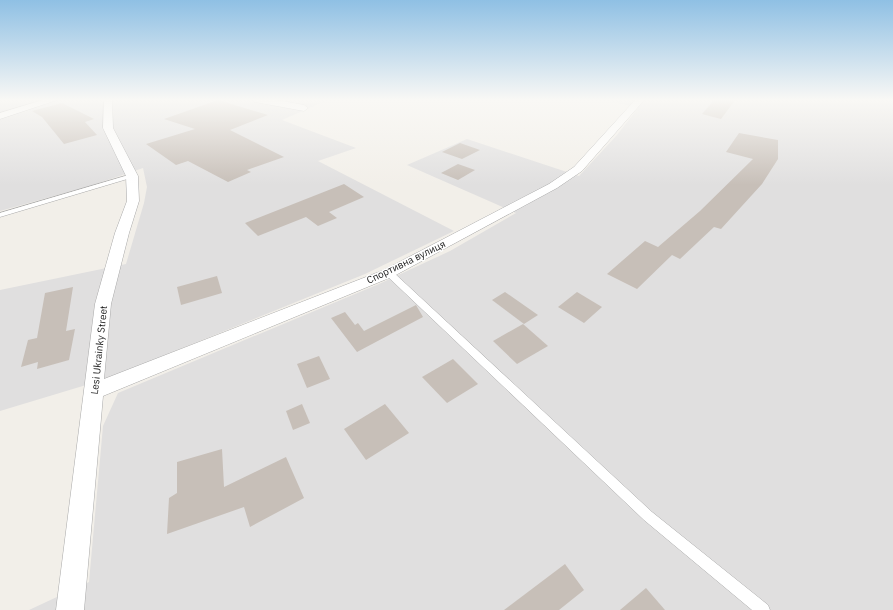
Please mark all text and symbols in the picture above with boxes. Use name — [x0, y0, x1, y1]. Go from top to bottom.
street label: Спортивна вулиця — [364, 237, 448, 287]
street label: Lesi Ukrainky Street — [88, 304, 110, 395]

